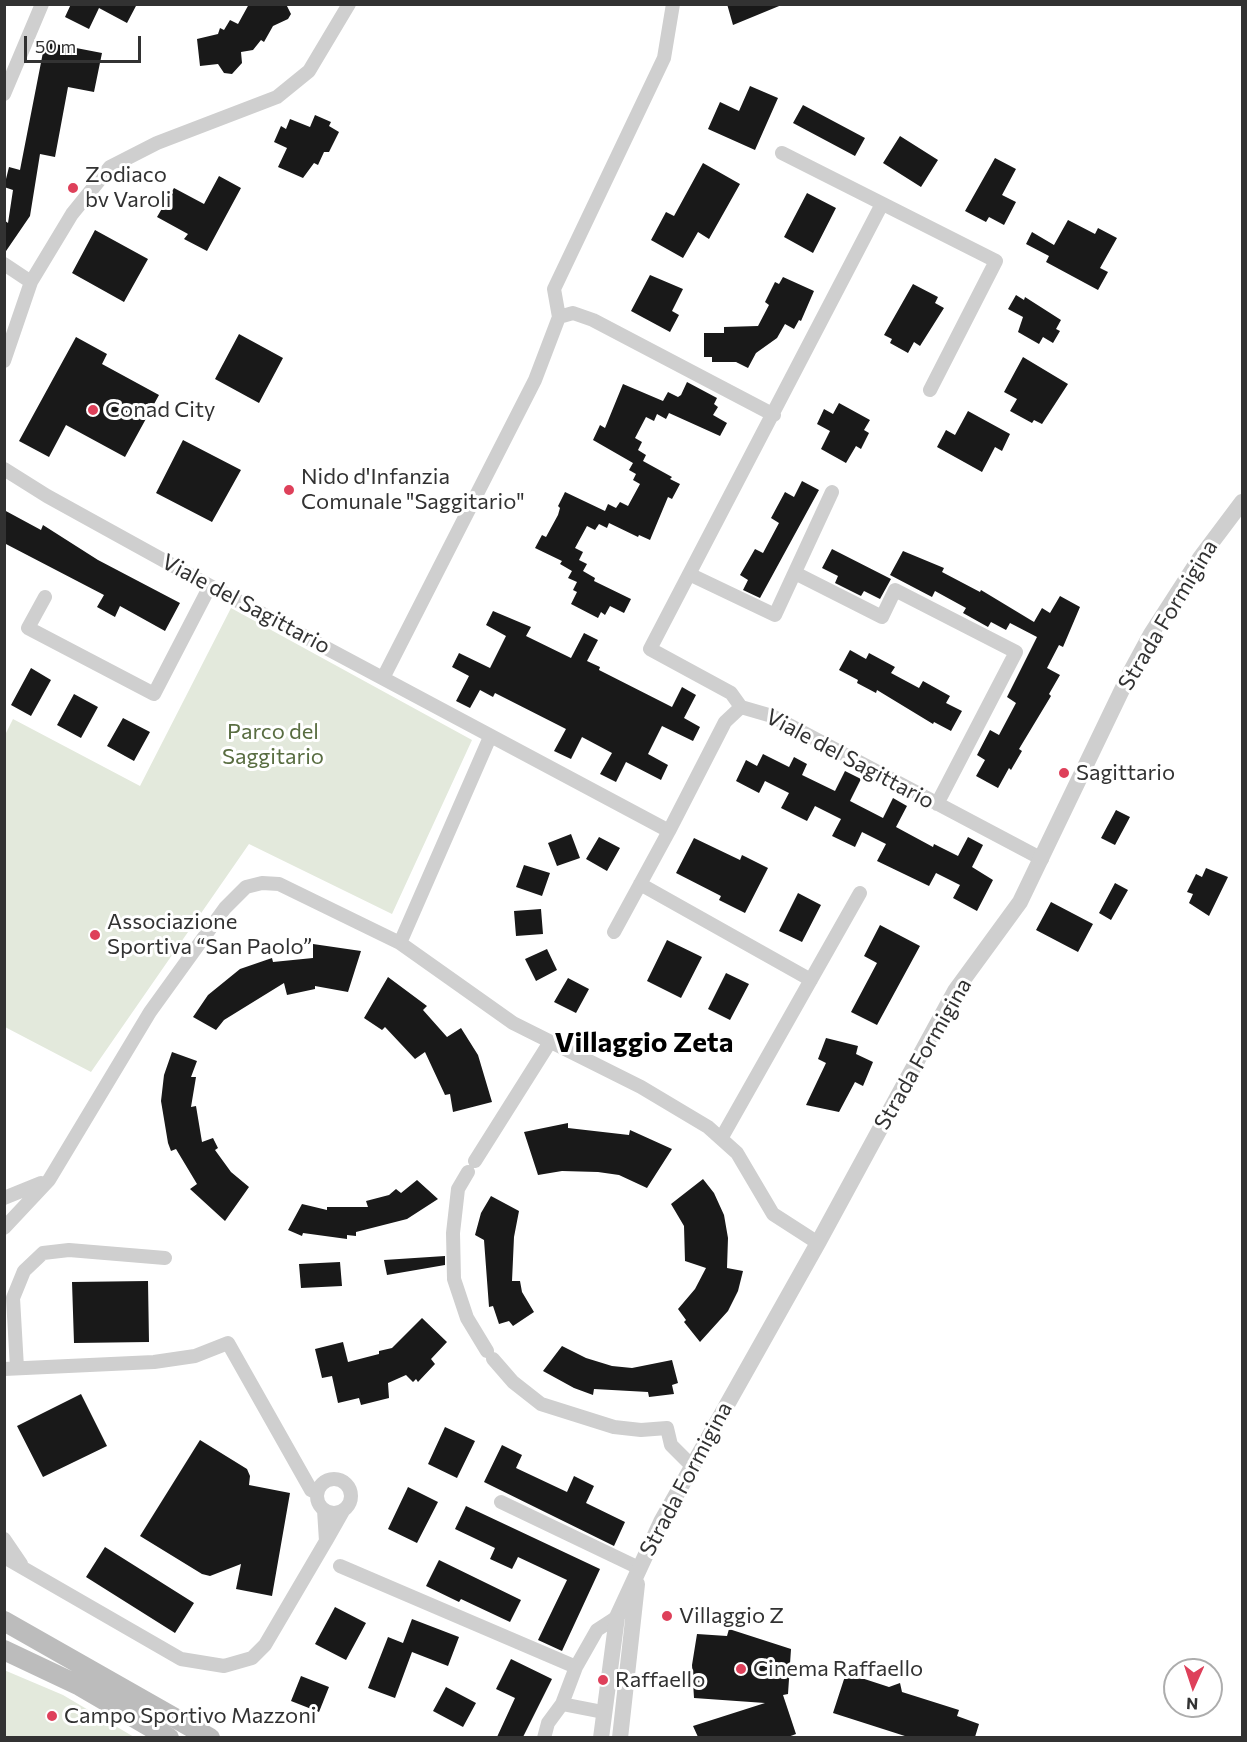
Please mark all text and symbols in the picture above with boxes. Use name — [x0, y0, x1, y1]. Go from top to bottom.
scale bar — [27, 24, 144, 62]
text: 50 m — [35, 35, 76, 57]
place label: Zodiaco bv Varoli — [85, 162, 171, 214]
marker: Zodiaco bv Varoli — [66, 181, 80, 195]
place label: Conad City — [105, 397, 215, 423]
marker: Conad City — [86, 403, 100, 417]
place label: Nido d'Infanzia Comunale "Saggitario" — [301, 464, 525, 516]
marker: Nido d'Infanzia Comunale "Saggitario" — [282, 483, 296, 497]
street label: Strada Formigina — [1113, 535, 1223, 695]
street label: Viale del Sagittario — [157, 548, 335, 660]
street label: Viale del Sagittario — [761, 703, 939, 815]
park label: Parco del Saggitario — [222, 719, 324, 770]
place label: Sagittario — [1076, 760, 1175, 786]
marker: Sagittario — [1057, 766, 1071, 780]
place label: Associazione Sportiva “San Paolo” — [107, 909, 312, 960]
marker: Associazione Sportiva “San Paolo” — [88, 928, 102, 942]
street label: Strada Formigina — [869, 973, 977, 1135]
district label: Villaggio Zeta — [555, 1026, 733, 1060]
street label: Strada Formigina — [634, 1397, 738, 1561]
place label: Villaggio Z — [679, 1603, 784, 1629]
marker: Villaggio Z — [660, 1609, 674, 1623]
place label: Cinema Raffaello — [753, 1656, 923, 1682]
north arrow — [1163, 1658, 1223, 1718]
marker: Cinema Raffaello — [734, 1662, 748, 1676]
place label: Raffaello — [615, 1667, 705, 1693]
marker: Raffaello — [596, 1673, 610, 1687]
text: N — [1186, 1695, 1199, 1714]
place label: Campo Sportivo Mazzoni — [64, 1703, 317, 1729]
marker: Campo Sportivo Mazzoni — [45, 1709, 59, 1723]

